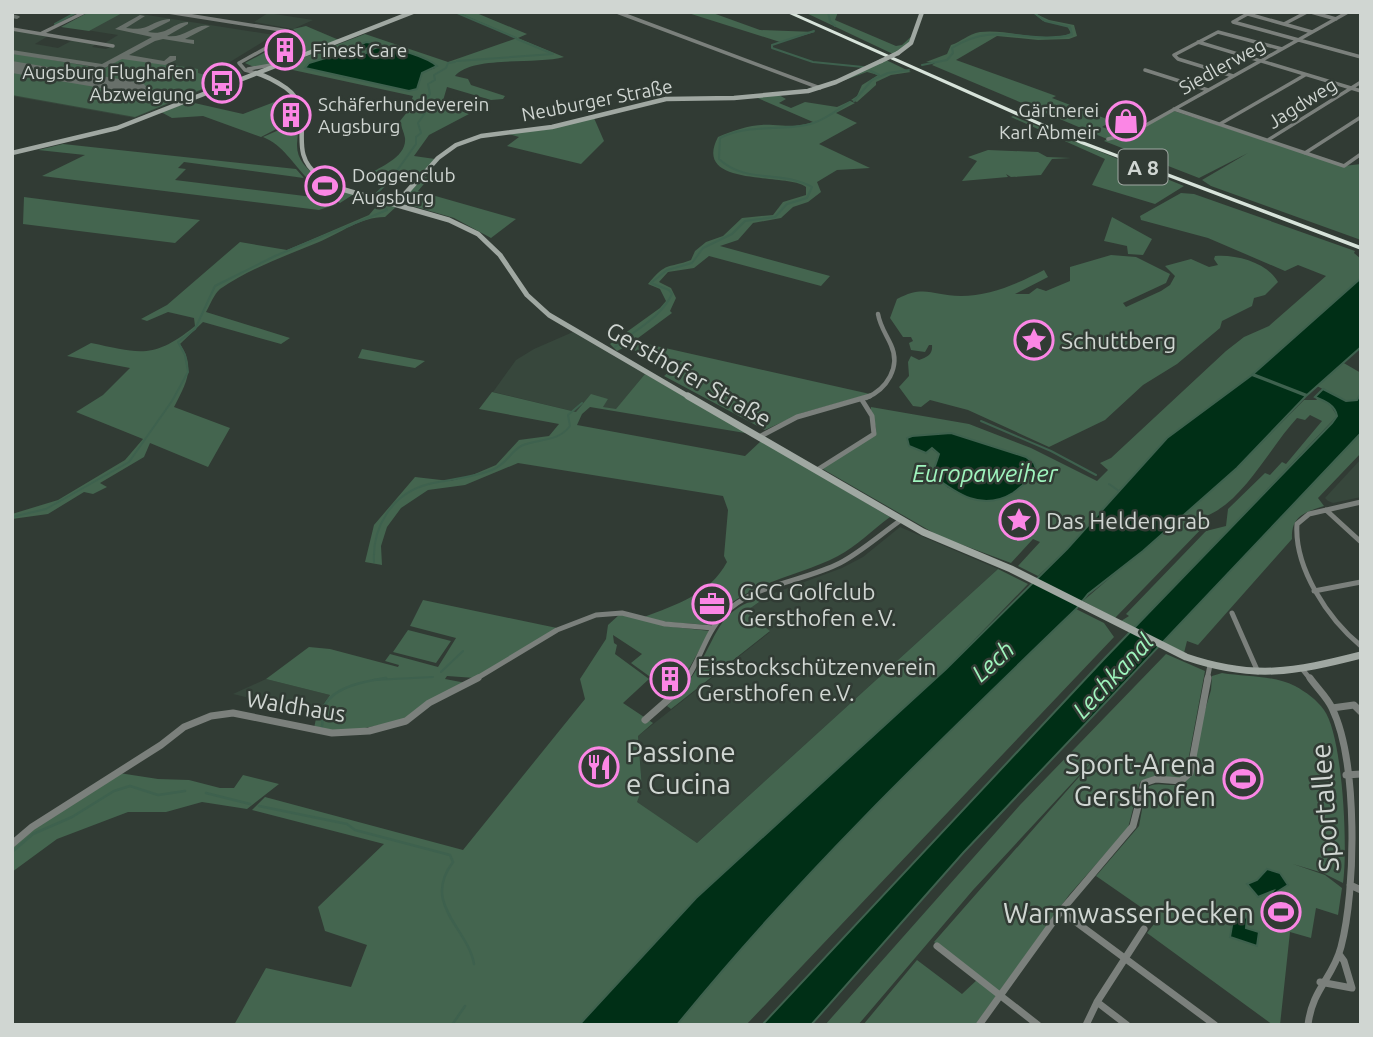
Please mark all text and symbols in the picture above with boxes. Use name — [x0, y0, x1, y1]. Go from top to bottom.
building icon: Finest Care — [264, 29, 306, 71]
street label: Siedlerweg — [1175, 33, 1269, 99]
place label: Finest Care — [312, 39, 407, 61]
place label: Augsburg Flughafen Abzweigung — [22, 61, 195, 105]
bus stop icon: Augsburg Flughafen Abzweigung — [201, 62, 243, 104]
street label: Jagdweg — [1263, 73, 1341, 133]
street label: Neuburger Straße — [520, 75, 674, 125]
place label: Schäferhundeverein Augsburg — [318, 93, 489, 137]
building icon: Schäferhundeverein Augsburg — [270, 94, 312, 136]
place label: Gärtnerei Karl Abmeir — [999, 99, 1099, 143]
shop icon: Gärtnerei Karl Abmeir — [1105, 100, 1147, 142]
road number: A 8 — [1118, 150, 1168, 184]
place label: Doggenclub Augsburg — [352, 164, 456, 208]
sports icon: Doggenclub Augsburg — [304, 165, 346, 207]
street label: Gersthofer Straße — [602, 317, 776, 431]
place icon: Schuttberg — [1013, 319, 1055, 361]
place label: Schuttberg — [1061, 328, 1176, 353]
water label: Europaweiher — [912, 460, 1058, 487]
place icon: Das Heldengrab — [998, 499, 1040, 541]
place label: Das Heldengrab — [1046, 508, 1211, 533]
place label: GCG Golfclub Gersthofen e.V. — [739, 579, 897, 630]
office icon: GCG Golfclub Gersthofen e.V. — [691, 583, 733, 625]
water label: Lechkanal — [1067, 628, 1159, 724]
water label: Lech — [966, 635, 1020, 687]
place label: Eisstockschützenverein Gersthofen e.V. — [697, 654, 936, 705]
building icon: Eisstockschützenverein Gersthofen e.V. — [649, 658, 691, 700]
street label: Waldhaus — [245, 686, 347, 726]
place label: Passione e Cucina — [626, 736, 736, 799]
street label: Sportallee — [1304, 743, 1344, 873]
restaurant icon: Passione e Cucina — [578, 746, 620, 788]
place label: Sport-Arena Gersthofen — [1065, 748, 1216, 811]
sports icon: Sport-Arena Gersthofen — [1222, 758, 1264, 800]
sports icon: Warmwasserbecken — [1260, 891, 1302, 933]
place label: Warmwasserbecken — [1003, 897, 1254, 928]

